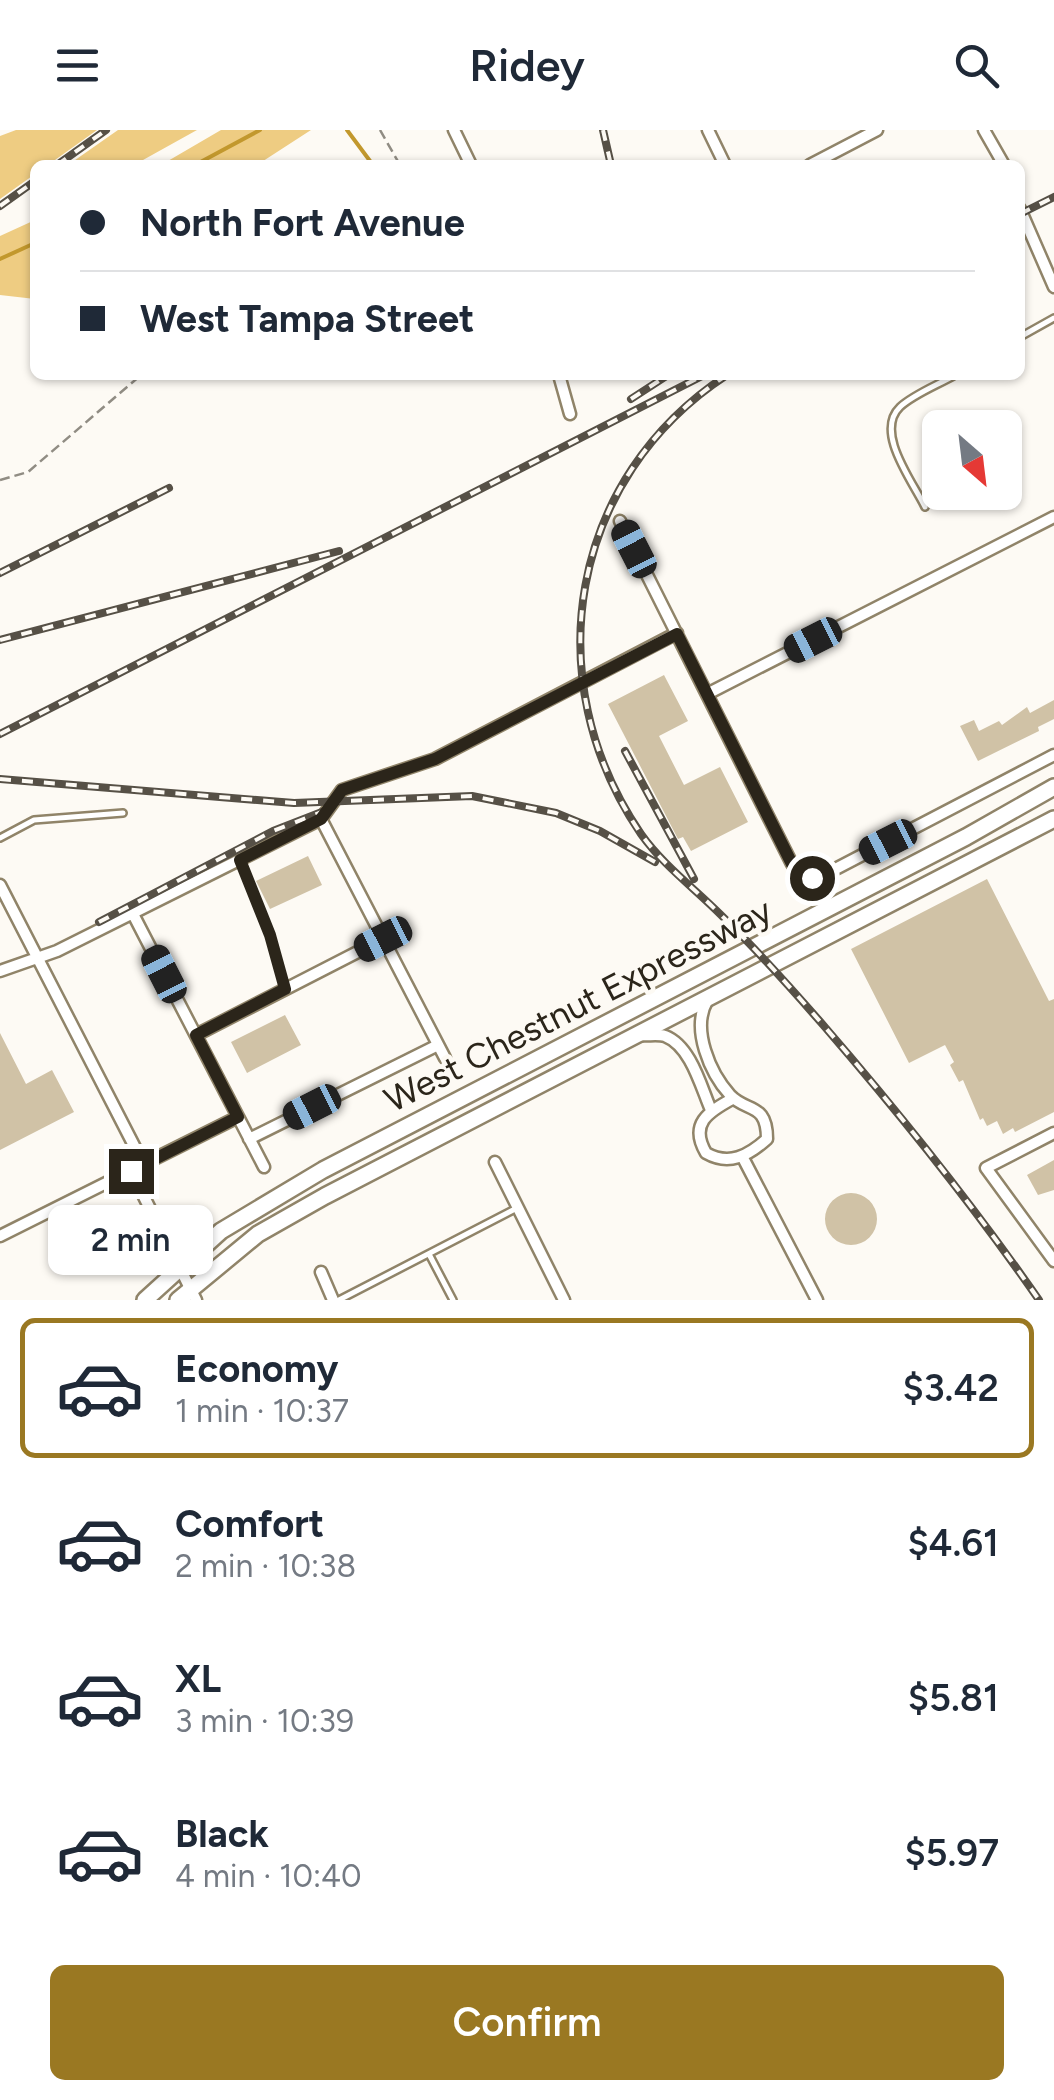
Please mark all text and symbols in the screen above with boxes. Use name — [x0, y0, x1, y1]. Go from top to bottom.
icon: menu — [50, 38, 105, 93]
text: Ridey — [469, 38, 585, 92]
icon: search — [949, 38, 1004, 93]
text: North Fort Avenue — [140, 200, 465, 246]
text: West Tampa Street — [140, 296, 474, 342]
north arrow — [922, 410, 1022, 510]
map controls — [922, 410, 1022, 510]
car — [607, 515, 661, 583]
car — [779, 613, 847, 667]
car — [854, 815, 922, 869]
route start — [790, 856, 835, 901]
street label: West Chestnut Expressway — [378, 889, 779, 1121]
car — [349, 912, 417, 966]
car — [137, 940, 191, 1008]
car — [278, 1080, 346, 1134]
route end — [109, 1149, 154, 1194]
callout: 2 min — [48, 1206, 214, 1276]
text: 2 min — [91, 1221, 170, 1259]
icon: car — [55, 1343, 145, 1433]
text: Economy — [175, 1346, 338, 1392]
text: $3.42 — [902, 1365, 999, 1411]
text: 1 min · 10:37 — [175, 1392, 349, 1430]
icon: car — [55, 1498, 145, 1588]
text: Comfort — [175, 1501, 324, 1547]
text: $4.61 — [907, 1520, 999, 1566]
text: 2 min · 10:38 — [175, 1547, 356, 1585]
icon: car — [55, 1653, 145, 1743]
text: XL — [175, 1656, 221, 1702]
text: $5.81 — [908, 1675, 999, 1721]
text: 3 min · 10:39 — [175, 1702, 354, 1740]
icon: car — [55, 1808, 145, 1898]
text: Black — [175, 1811, 269, 1857]
text: $5.97 — [904, 1830, 999, 1876]
text: 4 min · 10:40 — [175, 1857, 361, 1895]
button: Confirm — [50, 1965, 1004, 2080]

